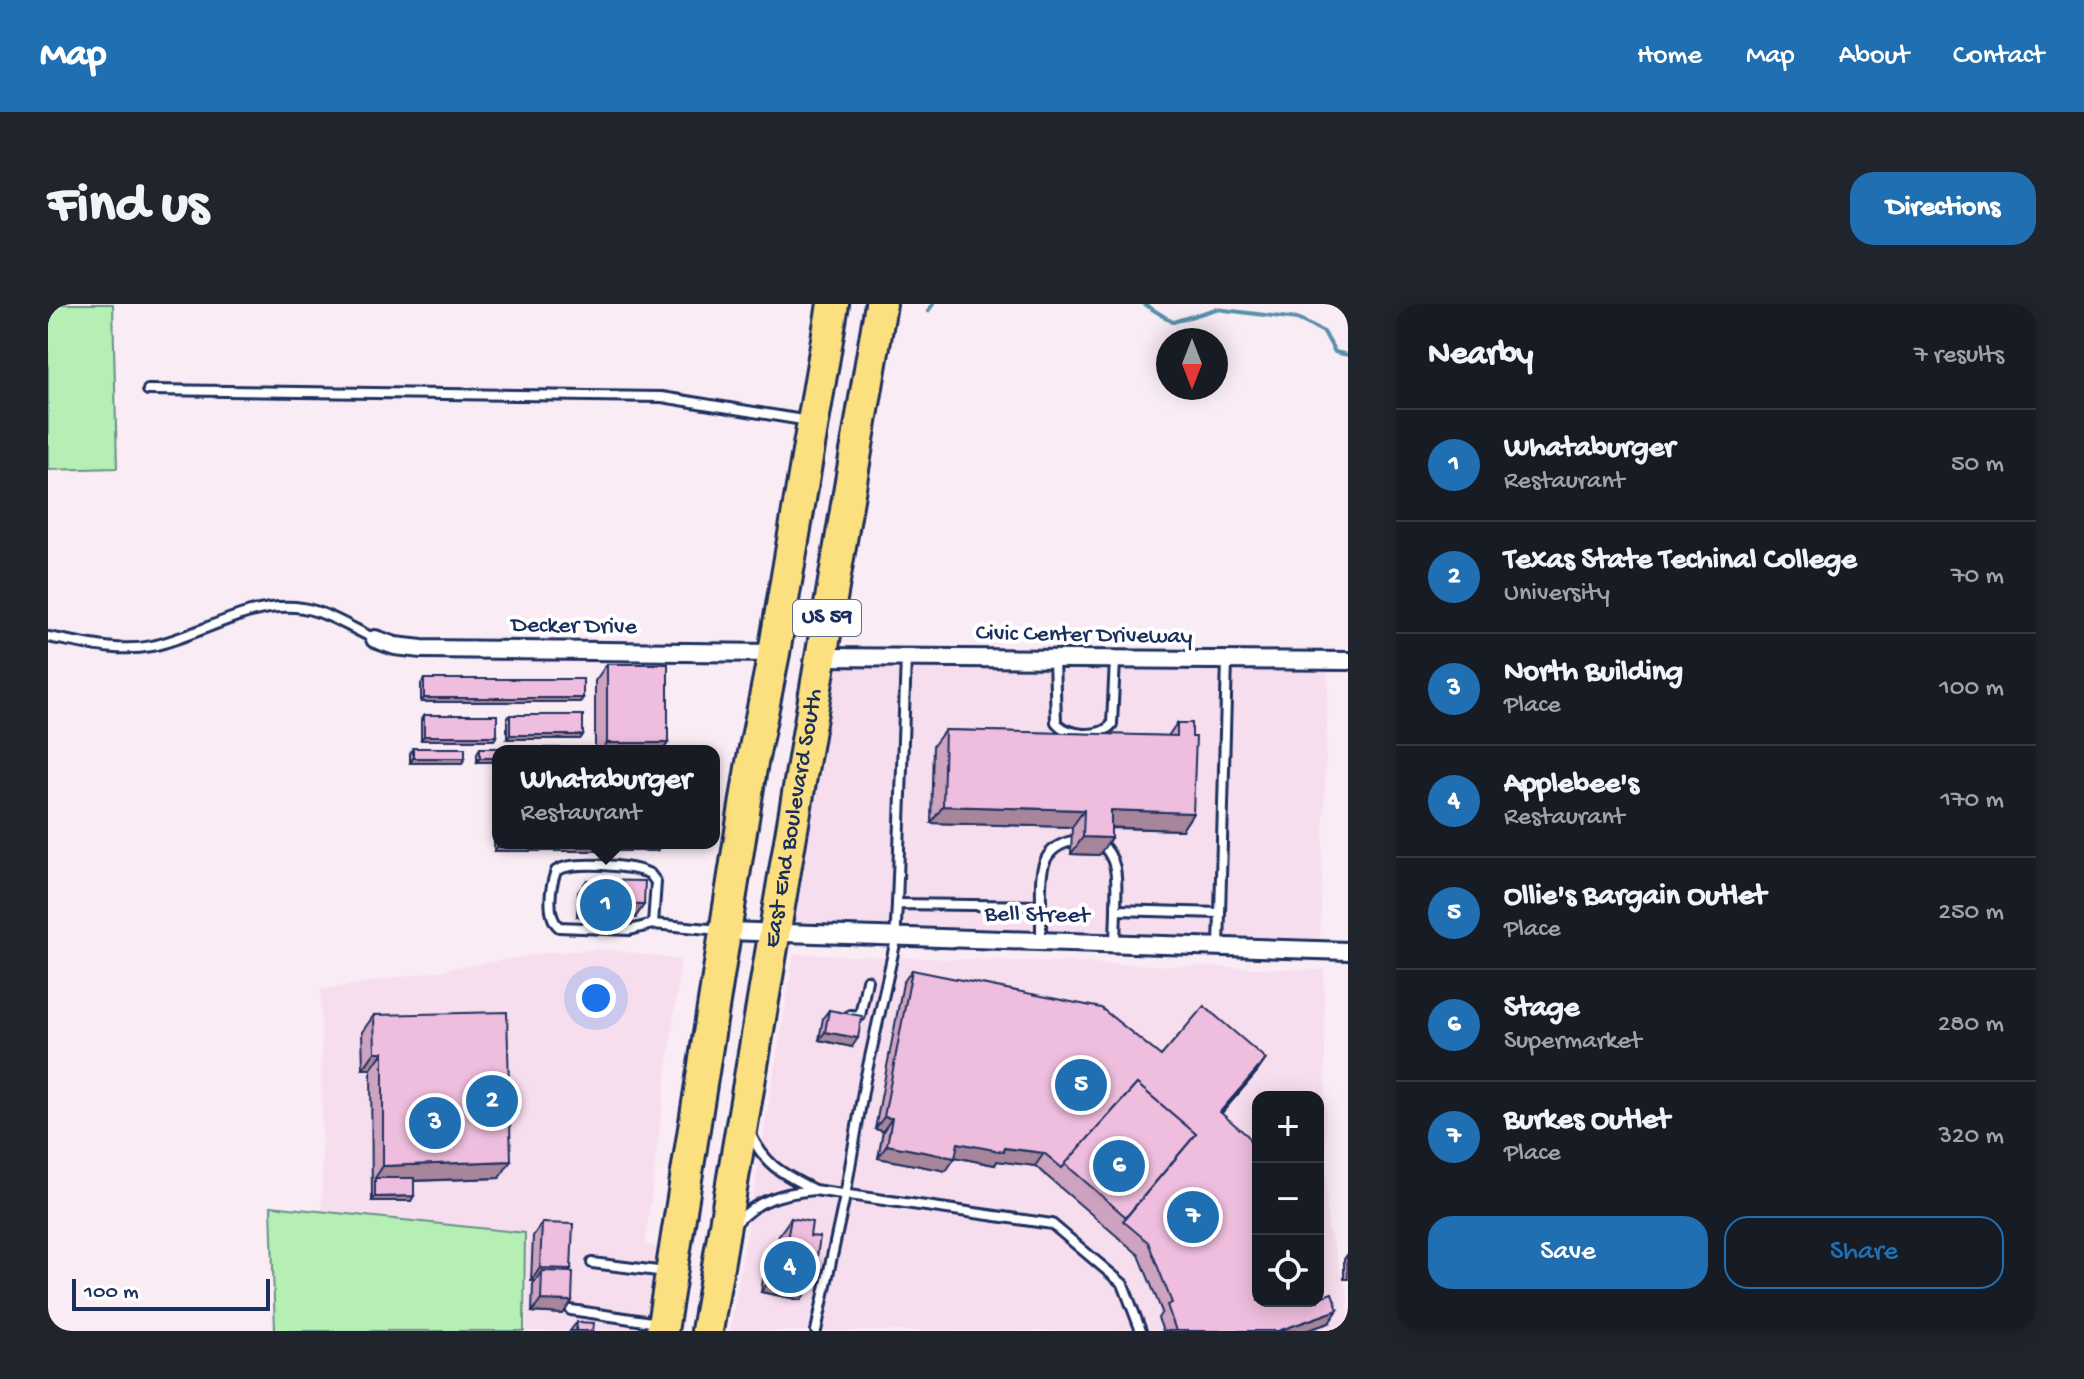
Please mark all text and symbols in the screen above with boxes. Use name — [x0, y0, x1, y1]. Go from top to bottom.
text: Map — [40, 34, 106, 78]
text: Home — [1637, 40, 1702, 73]
text: Map — [1746, 40, 1795, 73]
text: About — [1839, 40, 1909, 73]
text: Contact — [1953, 40, 2044, 73]
button: Directions — [1850, 172, 2036, 245]
text: Find us — [48, 175, 208, 241]
north arrow — [1156, 328, 1228, 400]
text: Nearby — [1428, 336, 1533, 376]
text: 7 results — [1914, 341, 2004, 372]
text: Whataburger — [1504, 432, 1675, 467]
text: 1 — [1449, 450, 1459, 481]
text: 50 m — [1951, 450, 2004, 481]
text: Restaurant — [1504, 467, 1624, 498]
text: Texas State Techinal College — [1504, 544, 1857, 579]
text: 2 — [1448, 562, 1460, 593]
text: 70 m — [1951, 562, 2004, 593]
text: University — [1504, 579, 1610, 610]
road number: US 59 — [793, 600, 861, 636]
street label: Decker Drive — [509, 611, 638, 643]
street label: Civic Center Driveway — [975, 620, 1193, 652]
text: North Building — [1504, 656, 1683, 691]
text: 3 — [1447, 674, 1461, 705]
text: 100 m — [1939, 674, 2004, 705]
street label: East End Boulevard South — [758, 687, 830, 950]
text: Place — [1504, 691, 1561, 722]
popup — [492, 745, 720, 849]
text: Whataburger — [521, 764, 691, 799]
text: Applebee's — [1504, 768, 1639, 803]
text: 4 — [1448, 786, 1460, 817]
text: 170 m — [1941, 786, 2004, 817]
text: Restaurant — [521, 799, 641, 830]
text: Restaurant — [1504, 803, 1624, 834]
pin: 1 — [580, 875, 632, 935]
text: Ollie's Bargain Outlet — [1504, 880, 1766, 915]
text: 5 — [1447, 898, 1461, 929]
text: 250 m — [1938, 898, 2004, 929]
street label: Bell Street — [983, 901, 1092, 931]
text: Place — [1504, 915, 1561, 946]
your location — [576, 978, 616, 1018]
text: Stage — [1504, 992, 1579, 1027]
text: 6 — [1447, 1010, 1461, 1041]
text: 280 m — [1938, 1010, 2004, 1041]
text: Supermarket — [1504, 1027, 1641, 1058]
pin: 5 — [1055, 1055, 1107, 1115]
pin: 2 — [466, 1071, 518, 1131]
map controls — [1252, 1091, 1324, 1307]
button: + — [1252, 1091, 1324, 1163]
pin: 3 — [409, 1093, 461, 1153]
text: Burkes Outlet — [1504, 1104, 1670, 1139]
text: 7 — [1447, 1122, 1461, 1153]
text: 320 m — [1938, 1122, 2004, 1153]
pin: 6 — [1093, 1136, 1145, 1196]
text: Place — [1504, 1139, 1561, 1170]
button: − — [1252, 1163, 1324, 1235]
pin: 7 — [1167, 1187, 1219, 1247]
button: Save — [1428, 1216, 1708, 1289]
button: Share — [1724, 1216, 2004, 1289]
button: locate — [1252, 1235, 1324, 1307]
pin: 4 — [764, 1237, 816, 1297]
scale bar — [72, 1275, 270, 1311]
text: 100 m — [84, 1280, 139, 1306]

